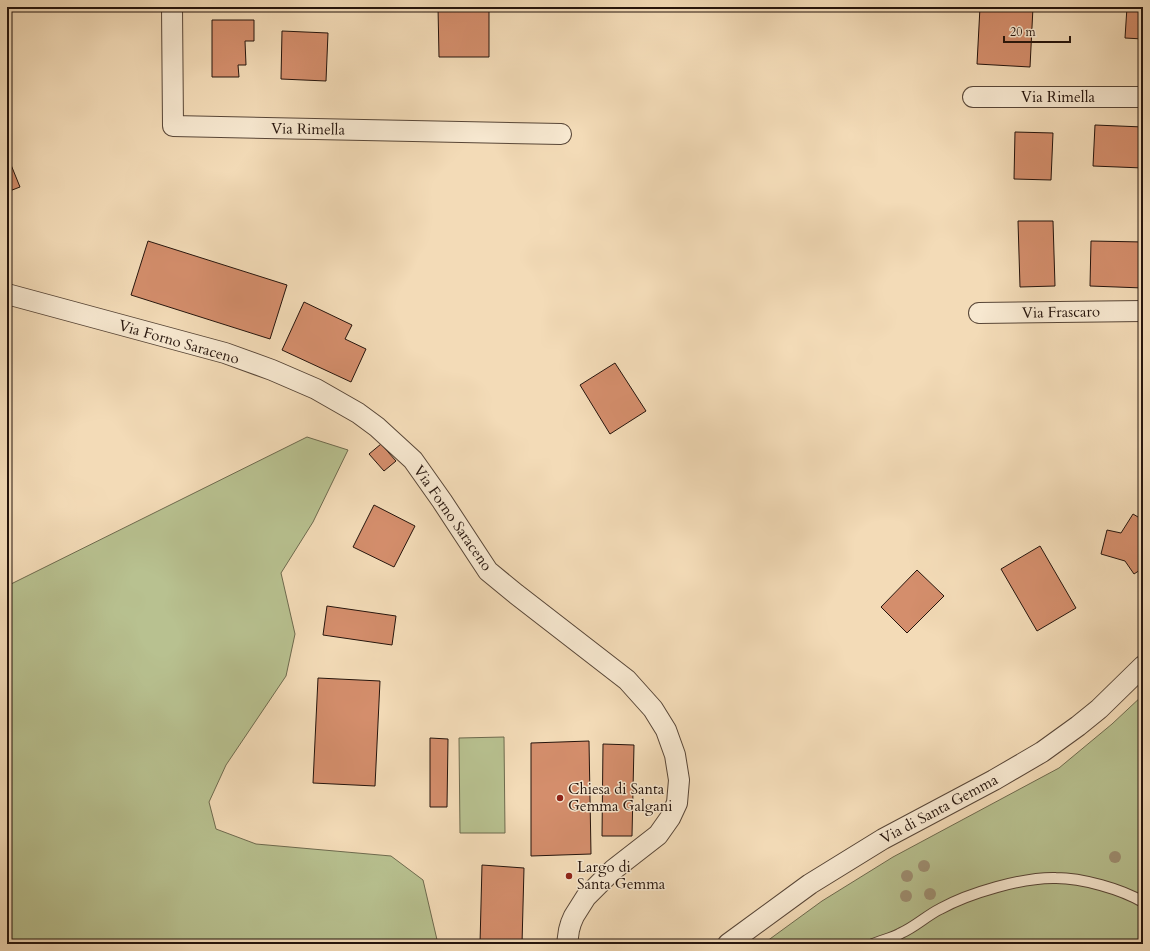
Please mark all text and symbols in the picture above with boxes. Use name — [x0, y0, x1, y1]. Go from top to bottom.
scale bar — [1004, 18, 1070, 44]
text: 20 m — [1010, 24, 1037, 40]
street label: Via Rimella — [1021, 87, 1096, 107]
street label: Via Rimella — [271, 118, 346, 140]
street label: Via Frascaro — [1022, 301, 1100, 323]
street label: Via Forno Saraceno — [116, 315, 242, 369]
street label: Via Forno Saraceno — [409, 461, 497, 575]
street label: Via di Santa Gemma — [877, 769, 1002, 848]
place label: Chiesa di Santa Gemma Galgani — [568, 779, 672, 816]
marker: Chiesa di Santa Gemma Galgani — [555, 793, 565, 803]
place label: Largo di Santa Gemma — [577, 857, 666, 894]
marker: Largo di Santa Gemma — [564, 871, 574, 881]

